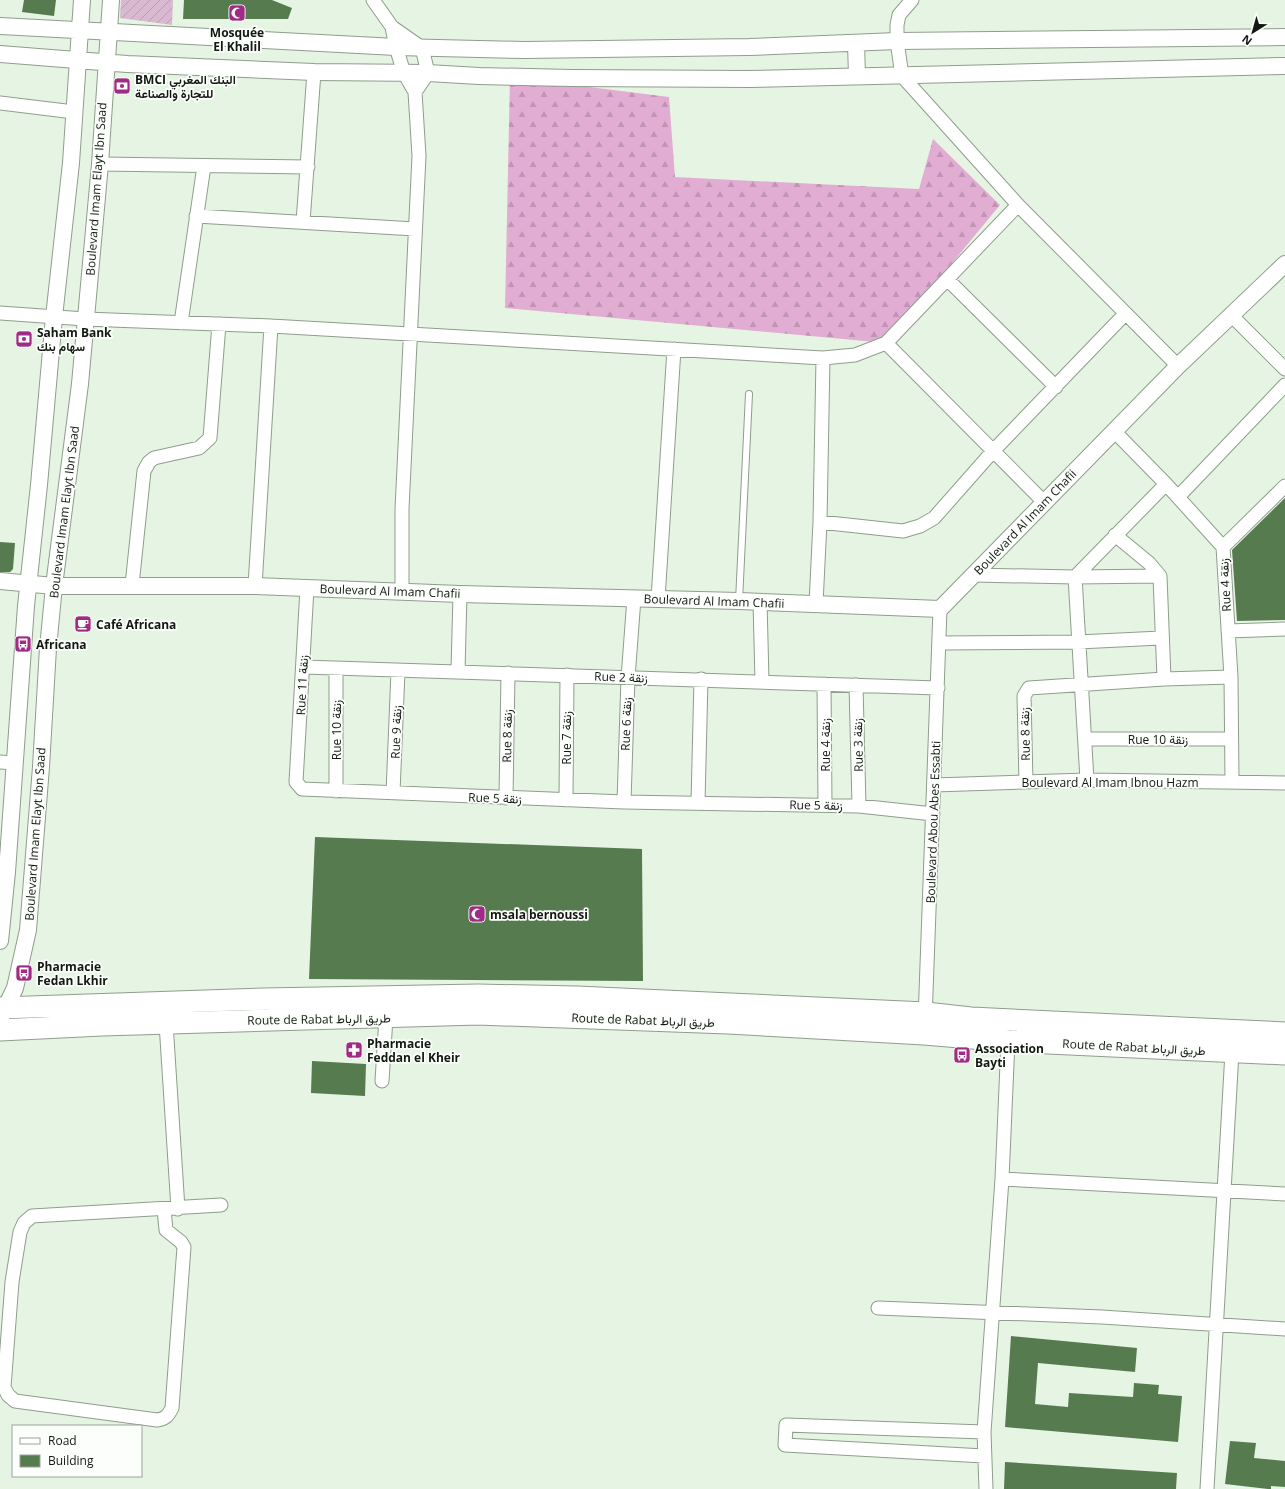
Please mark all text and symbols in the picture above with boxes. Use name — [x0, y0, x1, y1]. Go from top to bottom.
mosque icon: Mosquée El Khalil — [227, 3, 247, 23]
north arrow — [1233, 12, 1273, 52]
place label: Mosquée El Khalil — [210, 24, 264, 55]
text: N — [1239, 32, 1255, 49]
place label: BMCI البنك المغربي للتجارة والصناعة — [135, 71, 236, 102]
bank icon: BMCI البنك المغربي للتجارة والصناعة — [112, 76, 132, 96]
street label: Boulevard Imam Elayt Ibn Saad — [81, 102, 111, 276]
place label: Saham Bank سهام بنك — [37, 324, 112, 355]
bank icon: Saham Bank سهام بنك — [14, 329, 34, 349]
street label: Boulevard Imam Elayt Ibn Saad — [45, 425, 83, 599]
street label: Boulevard Al Imam Chafii — [970, 465, 1080, 579]
street label: Rue 4 زنقة — [1215, 558, 1235, 612]
street label: Boulevard Al Imam Chafii — [319, 580, 461, 602]
street label: Boulevard Al Imam Chafii — [643, 590, 785, 612]
cafe icon: Café Africana — [73, 614, 93, 634]
place label: Café Africana — [96, 616, 176, 633]
bus stop icon: Africana — [13, 634, 33, 654]
place label: Africana — [36, 636, 87, 653]
street label: Rue 11 زنقة — [292, 654, 312, 716]
street label: Rue 2 زنقة — [594, 668, 648, 686]
street label: Rue 6 زنقة — [617, 697, 635, 751]
street label: Rue 10 زنقة — [328, 700, 345, 760]
street label: Rue 9 زنقة — [387, 705, 405, 759]
street label: Rue 8 زنقة — [1016, 707, 1034, 761]
street label: Rue 8 زنقة — [498, 709, 516, 763]
street label: Rue 7 زنقة — [558, 711, 575, 765]
street label: Rue 4 زنقة — [817, 718, 834, 772]
street label: Rue 3 زنقة — [849, 718, 867, 772]
street label: Rue 10 زنقة — [1128, 731, 1188, 748]
street label: Boulevard Abou Abes Essabti — [922, 740, 944, 904]
street label: Boulevard Imam Elayt Ibn Saad — [20, 747, 50, 921]
street label: Boulevard Al Imam Ibnou Hazm — [1021, 774, 1199, 791]
street label: Rue 5 زنقة — [468, 789, 522, 807]
street label: Rue 5 زنقة — [789, 796, 843, 814]
mosque icon: msala bernoussi — [467, 904, 487, 924]
place label: msala bernoussi — [490, 906, 588, 923]
place label: Pharmacie Fedan Lkhir — [37, 958, 108, 989]
bus stop icon: Pharmacie Fedan Lkhir — [14, 963, 34, 983]
street label: Route de Rabat طريق الرباط — [247, 1009, 391, 1029]
street label: Route de Rabat طريق الرباط — [571, 1009, 715, 1031]
place label: Pharmacie Feddan el Kheir — [367, 1035, 461, 1066]
street label: Route de Rabat طريق الرباط — [1062, 1035, 1206, 1059]
pharmacy icon: Pharmacie Feddan el Kheir — [344, 1040, 364, 1060]
place label: Association Bayti — [975, 1040, 1044, 1071]
bus stop icon: Association Bayti — [952, 1045, 972, 1065]
legend — [12, 1425, 142, 1477]
text: Road — [48, 1432, 77, 1449]
text: Building — [48, 1452, 94, 1469]

